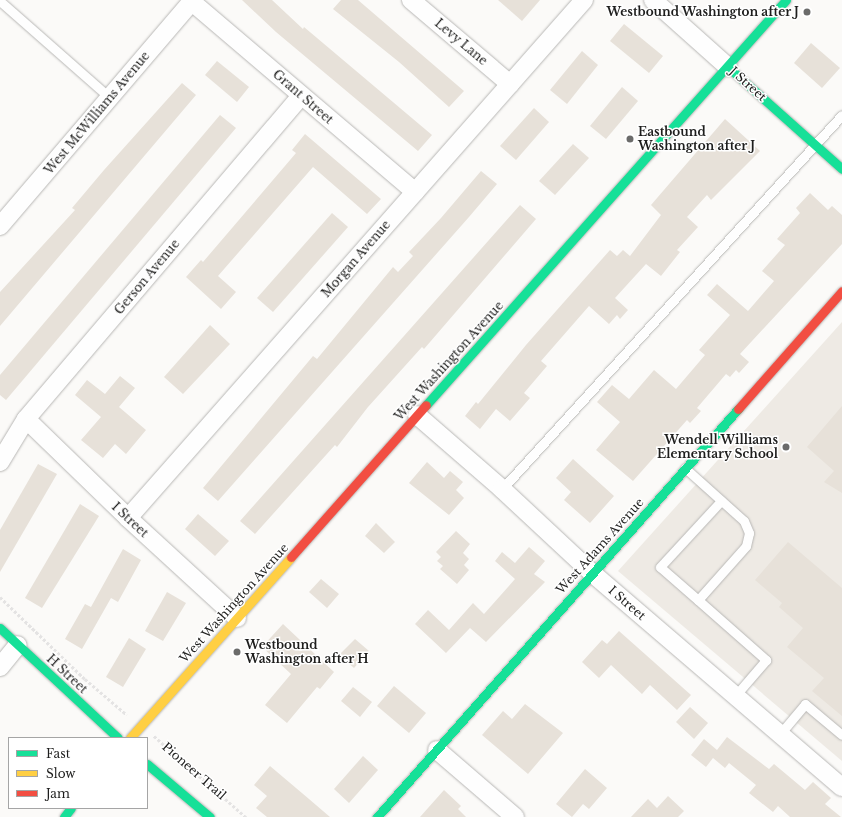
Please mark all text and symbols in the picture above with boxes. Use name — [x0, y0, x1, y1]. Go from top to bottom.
place label: Westbound Washington after J — [606, 5, 799, 19]
marker: Westbound Washington after J — [802, 7, 812, 17]
street label: Levy Lane — [432, 16, 490, 68]
street label: West McWilliams Avenue — [41, 49, 153, 177]
street label: J Street — [727, 64, 769, 104]
street label: Grant Street — [270, 67, 336, 127]
place label: Eastbound Washington after J — [638, 125, 755, 153]
marker: Eastbound Washington after J — [625, 134, 635, 144]
street label: Morgan Avenue — [319, 217, 393, 301]
street label: Gerson Avenue — [111, 236, 183, 318]
street label: West Washington Avenue — [391, 298, 507, 424]
place label: Wendell Williams Elementary School — [657, 433, 778, 461]
marker: Wendell Williams Elementary School — [781, 442, 791, 452]
street label: West Adams Avenue — [553, 495, 647, 597]
street label: I Street — [109, 500, 151, 540]
street label: West Washington Avenue — [176, 540, 292, 666]
street label: I Street — [605, 583, 649, 623]
place label: Westbound Washington after H — [245, 638, 369, 666]
marker: Westbound Washington after H — [232, 647, 242, 657]
street label: H Street — [44, 651, 90, 697]
legend — [8, 737, 148, 809]
street label: Pioneer Trail — [159, 739, 229, 803]
text: Fast — [46, 746, 70, 761]
text: Slow — [46, 766, 75, 781]
text: Jam — [46, 786, 70, 801]

